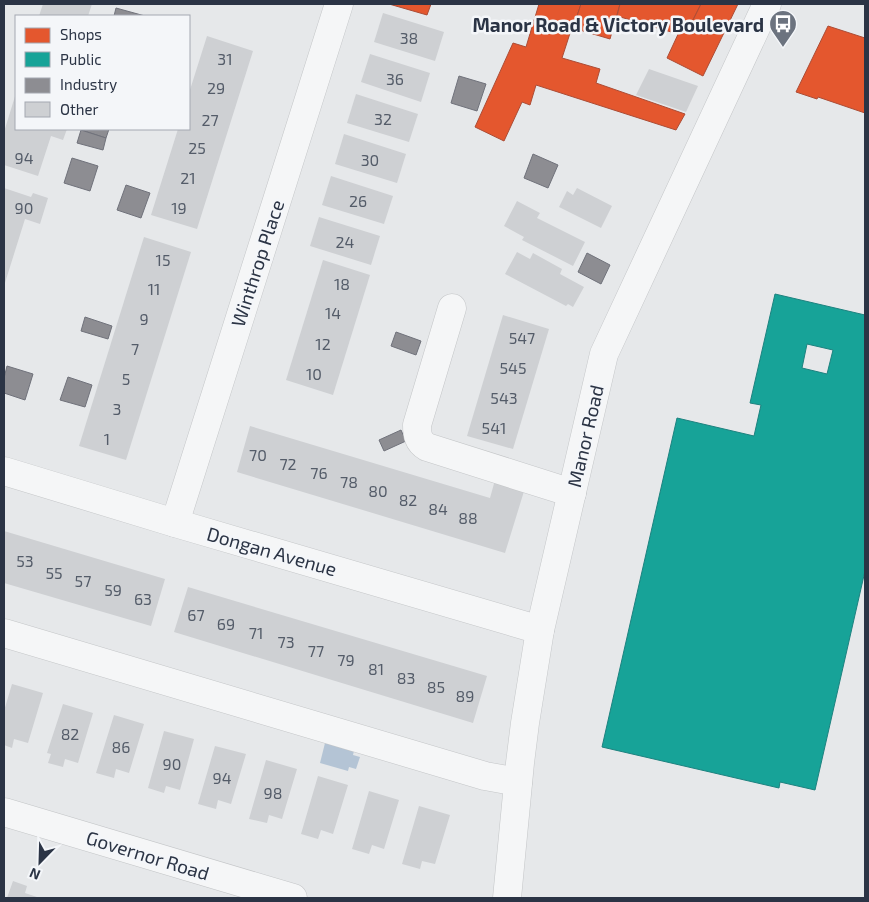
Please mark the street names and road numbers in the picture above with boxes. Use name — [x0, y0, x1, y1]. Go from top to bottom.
street label: Winthrop Place — [226, 197, 288, 329]
street label: Manor Road — [562, 383, 608, 489]
street label: Dongan Avenue — [204, 521, 340, 581]
street label: Governor Road — [84, 825, 212, 885]

